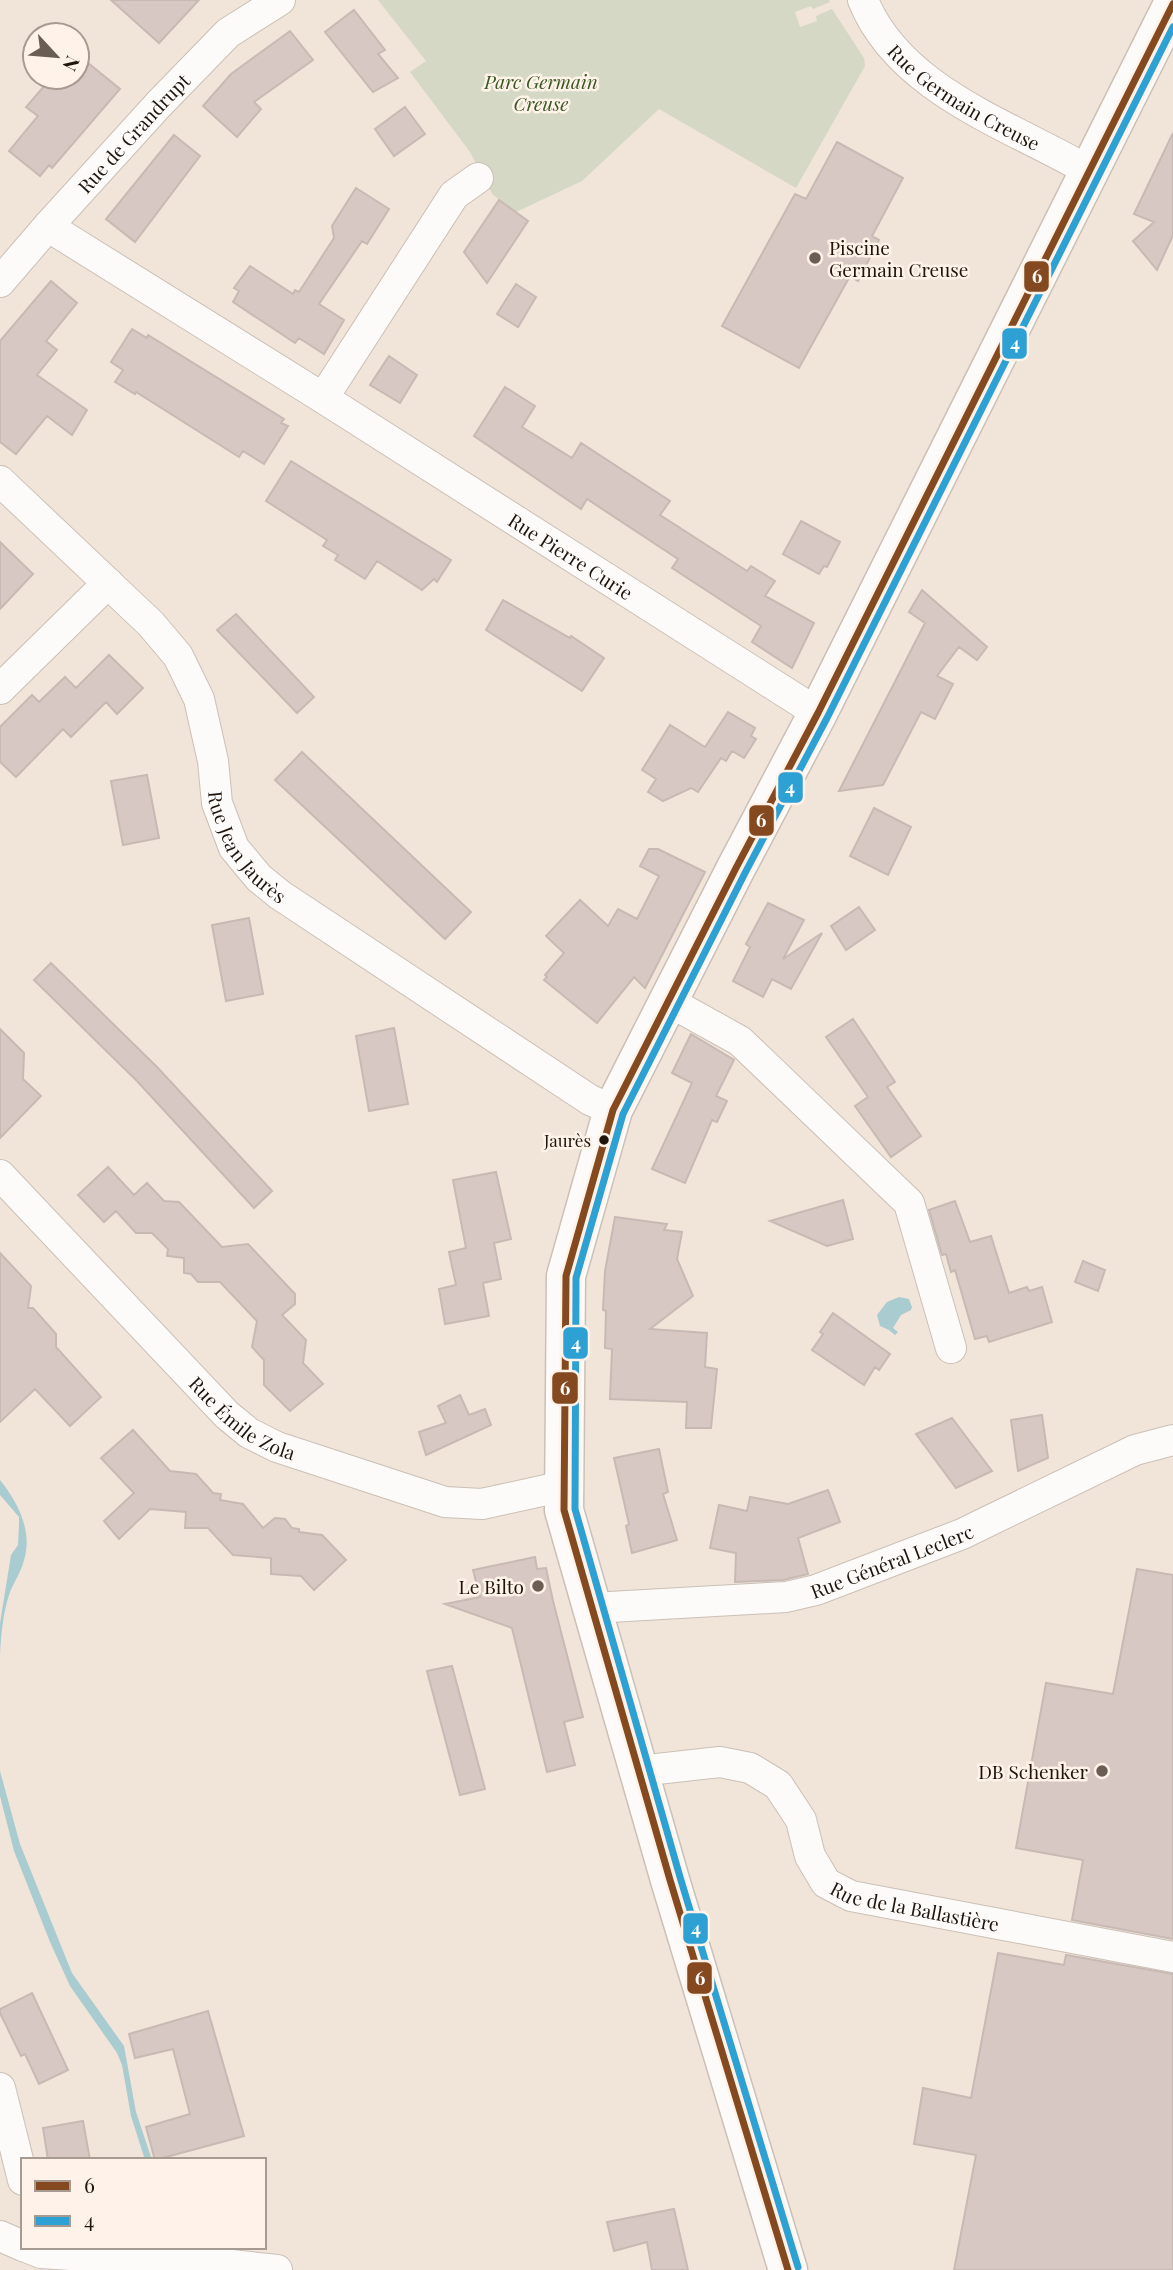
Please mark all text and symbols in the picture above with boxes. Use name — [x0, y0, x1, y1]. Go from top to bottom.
north arrow — [21, 21, 91, 91]
street label: Rue Germain Creuse — [882, 38, 1045, 156]
text: N — [57, 52, 87, 76]
street label: Rue de Grandrupt — [72, 67, 195, 198]
park label: Parc Germain Creuse — [483, 68, 598, 116]
place label: Piscine Germain Creuse — [829, 234, 968, 282]
marker: Piscine Germain Creuse — [807, 250, 823, 266]
line badge: 6 — [1023, 260, 1050, 293]
text: 6 — [1032, 262, 1043, 288]
line badge: 4 — [1001, 327, 1028, 360]
text: 4 — [1010, 329, 1020, 355]
street label: Rue Pierre Curie — [504, 506, 638, 605]
line badge: 4 — [777, 771, 804, 804]
text: 4 — [785, 773, 795, 799]
street label: Rue Jean Jaurès — [203, 790, 291, 909]
line badge: 6 — [748, 804, 775, 837]
text: 6 — [756, 806, 767, 832]
place label: Jaurès — [543, 1129, 591, 1151]
marker: Jaurès — [597, 1133, 611, 1147]
line badge: 4 — [562, 1326, 589, 1360]
text: 4 — [571, 1329, 581, 1355]
street label: Rue Émile Zola — [184, 1370, 299, 1465]
line badge: 6 — [551, 1371, 579, 1405]
text: 6 — [560, 1374, 571, 1400]
street label: Rue Général Leclerc — [807, 1518, 977, 1604]
place label: Le Bilto — [459, 1573, 524, 1599]
marker: Le Bilto — [530, 1578, 546, 1594]
place label: DB Schenker — [978, 1758, 1089, 1784]
marker: DB Schenker — [1094, 1763, 1110, 1779]
street label: Rue de la Ballastière — [826, 1875, 1001, 1937]
line badge: 4 — [682, 1912, 709, 1945]
text: 4 — [691, 1914, 701, 1940]
line badge: 6 — [686, 1961, 713, 1995]
text: 6 — [695, 1964, 706, 1990]
legend — [21, 2158, 266, 2249]
text: 6 — [84, 2170, 95, 2198]
text: 4 — [84, 2205, 94, 2233]

